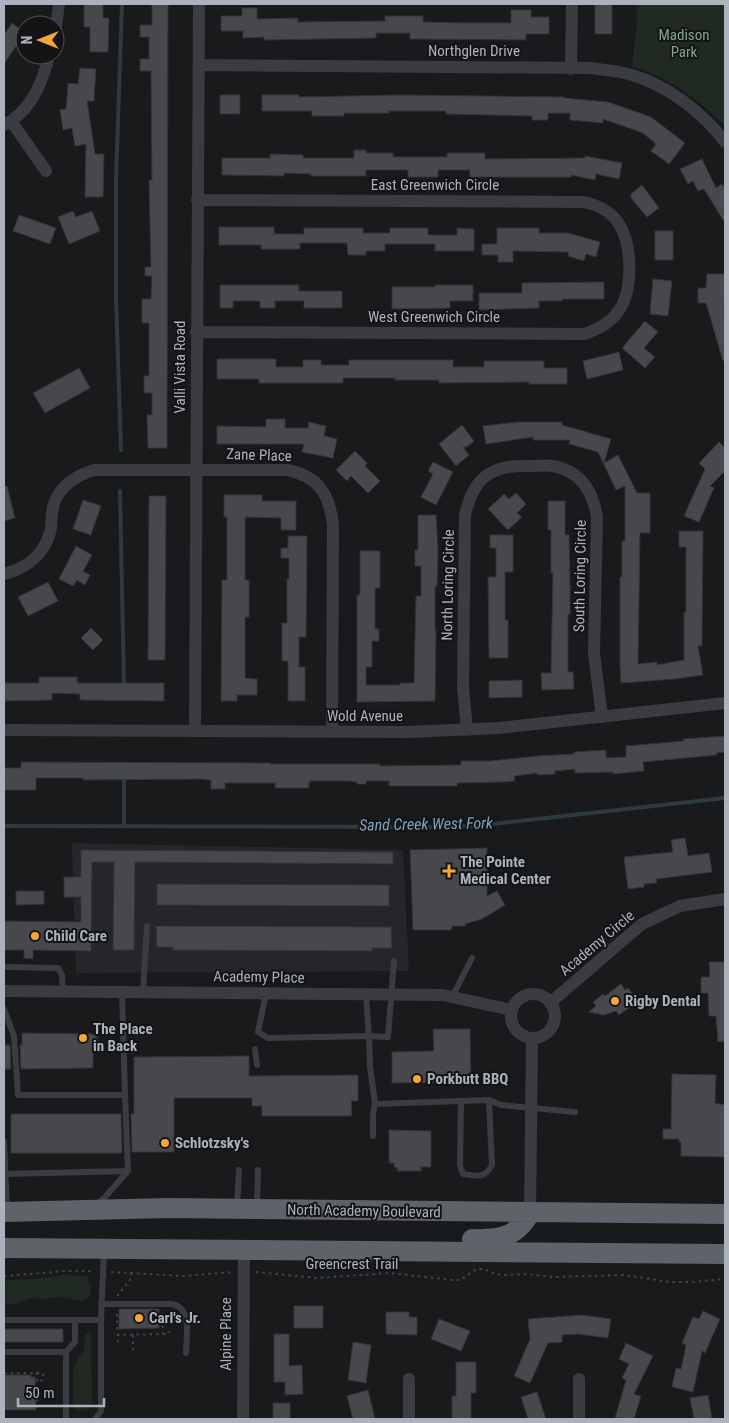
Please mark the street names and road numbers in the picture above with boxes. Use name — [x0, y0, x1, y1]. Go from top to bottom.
street label: Northglen Drive — [428, 42, 520, 60]
street label: East Greenwich Circle — [371, 176, 499, 194]
street label: West Greenwich Circle — [368, 308, 500, 326]
street label: Valli Vista Road — [171, 321, 189, 413]
street label: Zane Place — [226, 445, 292, 465]
street label: South Loring Circle — [570, 520, 590, 632]
street label: North Loring Circle — [438, 529, 458, 641]
street label: Wold Avenue — [327, 707, 403, 725]
street label: Academy Circle — [556, 907, 638, 979]
street label: Academy Place — [213, 967, 305, 987]
street label: North Academy Boulevard — [287, 1201, 441, 1221]
street label: Greencrest Trail — [305, 1255, 399, 1273]
street label: Alpine Place — [217, 1297, 235, 1371]

